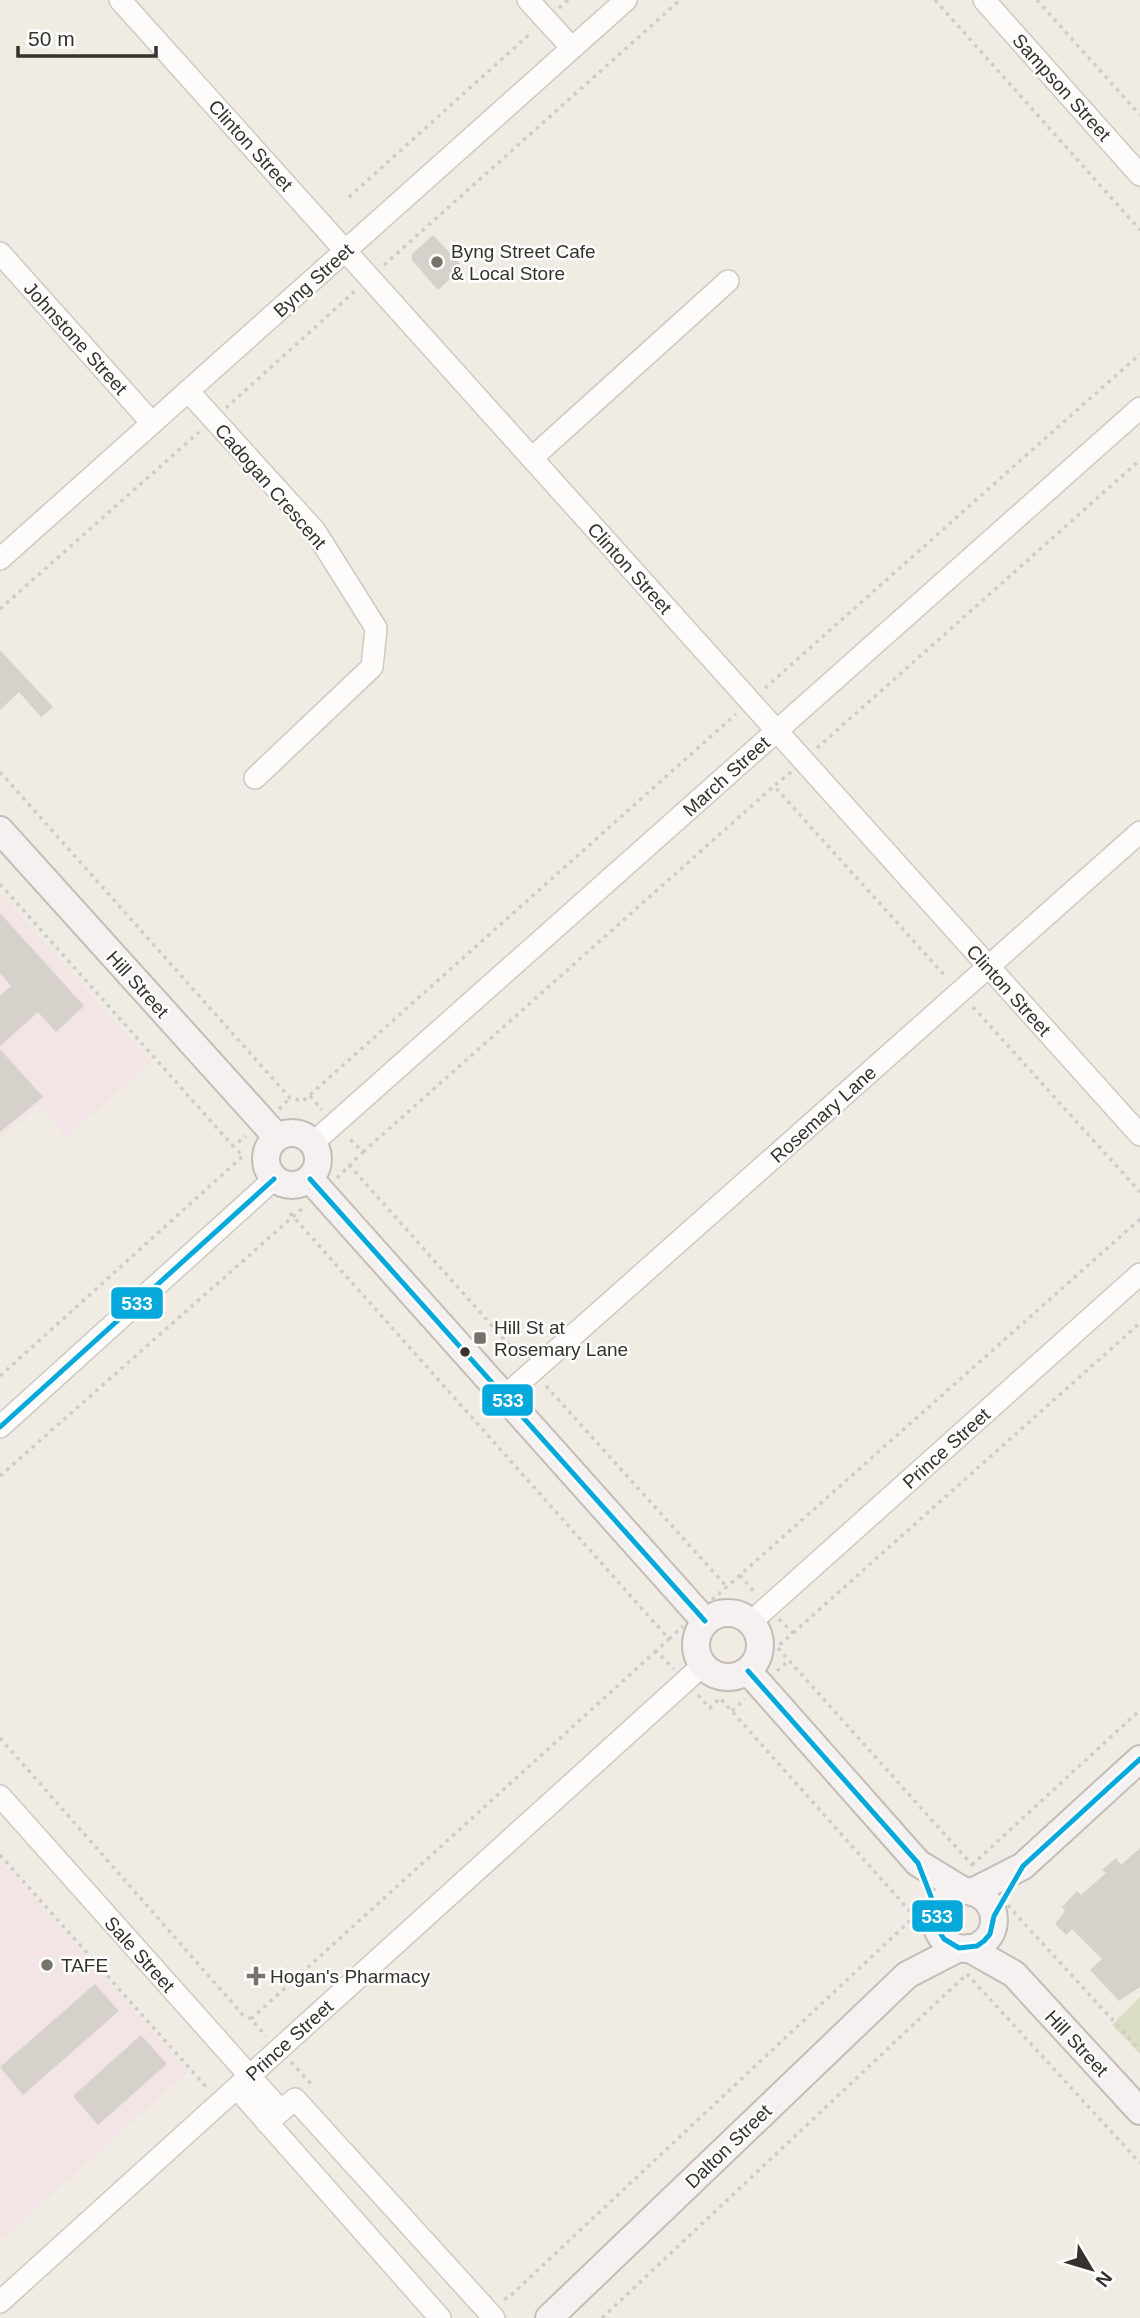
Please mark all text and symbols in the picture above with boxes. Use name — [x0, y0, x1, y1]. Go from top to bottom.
scale bar — [18, 14, 156, 58]
text: 50 m — [28, 27, 75, 50]
street label: Sampson Street — [1008, 30, 1115, 146]
street label: Clinton Street — [204, 96, 297, 196]
street label: Byng Street — [269, 239, 358, 321]
place label: Byng Street Cafe & Local Store — [451, 241, 596, 284]
marker: Byng Street Cafe & Local Store — [429, 254, 445, 270]
street label: Johnstone Street — [20, 278, 132, 399]
street label: Cadogan Crescent — [211, 420, 331, 554]
street label: Clinton Street — [583, 519, 676, 619]
street label: March Street — [679, 732, 774, 821]
street label: Clinton Street — [962, 941, 1055, 1041]
street label: Hill Street — [102, 947, 173, 1022]
street label: Rosemary Lane — [766, 1062, 880, 1167]
line badge: 533 — [110, 1286, 164, 1320]
text: 533 — [121, 1293, 153, 1314]
place label: Hill St at Rosemary Lane — [494, 1317, 628, 1360]
marker: Hill St at Rosemary Lane — [472, 1330, 488, 1346]
unlabelled marker — [458, 1345, 472, 1359]
line badge: 533 — [481, 1383, 534, 1417]
text: 533 — [492, 1390, 524, 1411]
street label: Prince Street — [898, 1403, 995, 1493]
line badge: 533 — [911, 1899, 964, 1933]
text: 533 — [921, 1906, 953, 1927]
street label: Sale Street — [100, 1912, 179, 1997]
place label: TAFE — [61, 1955, 108, 1976]
marker: TAFE — [39, 1957, 55, 1973]
place label: Hogan's Pharmacy — [270, 1966, 430, 1987]
marker: Hogan's Pharmacy — [248, 1968, 264, 1984]
street label: Prince Street — [241, 1995, 338, 2085]
street label: Hill Street — [1041, 2006, 1113, 2081]
street label: Dalton Street — [681, 2100, 776, 2192]
north arrow — [1056, 2234, 1126, 2304]
text: N — [1092, 2267, 1117, 2291]

